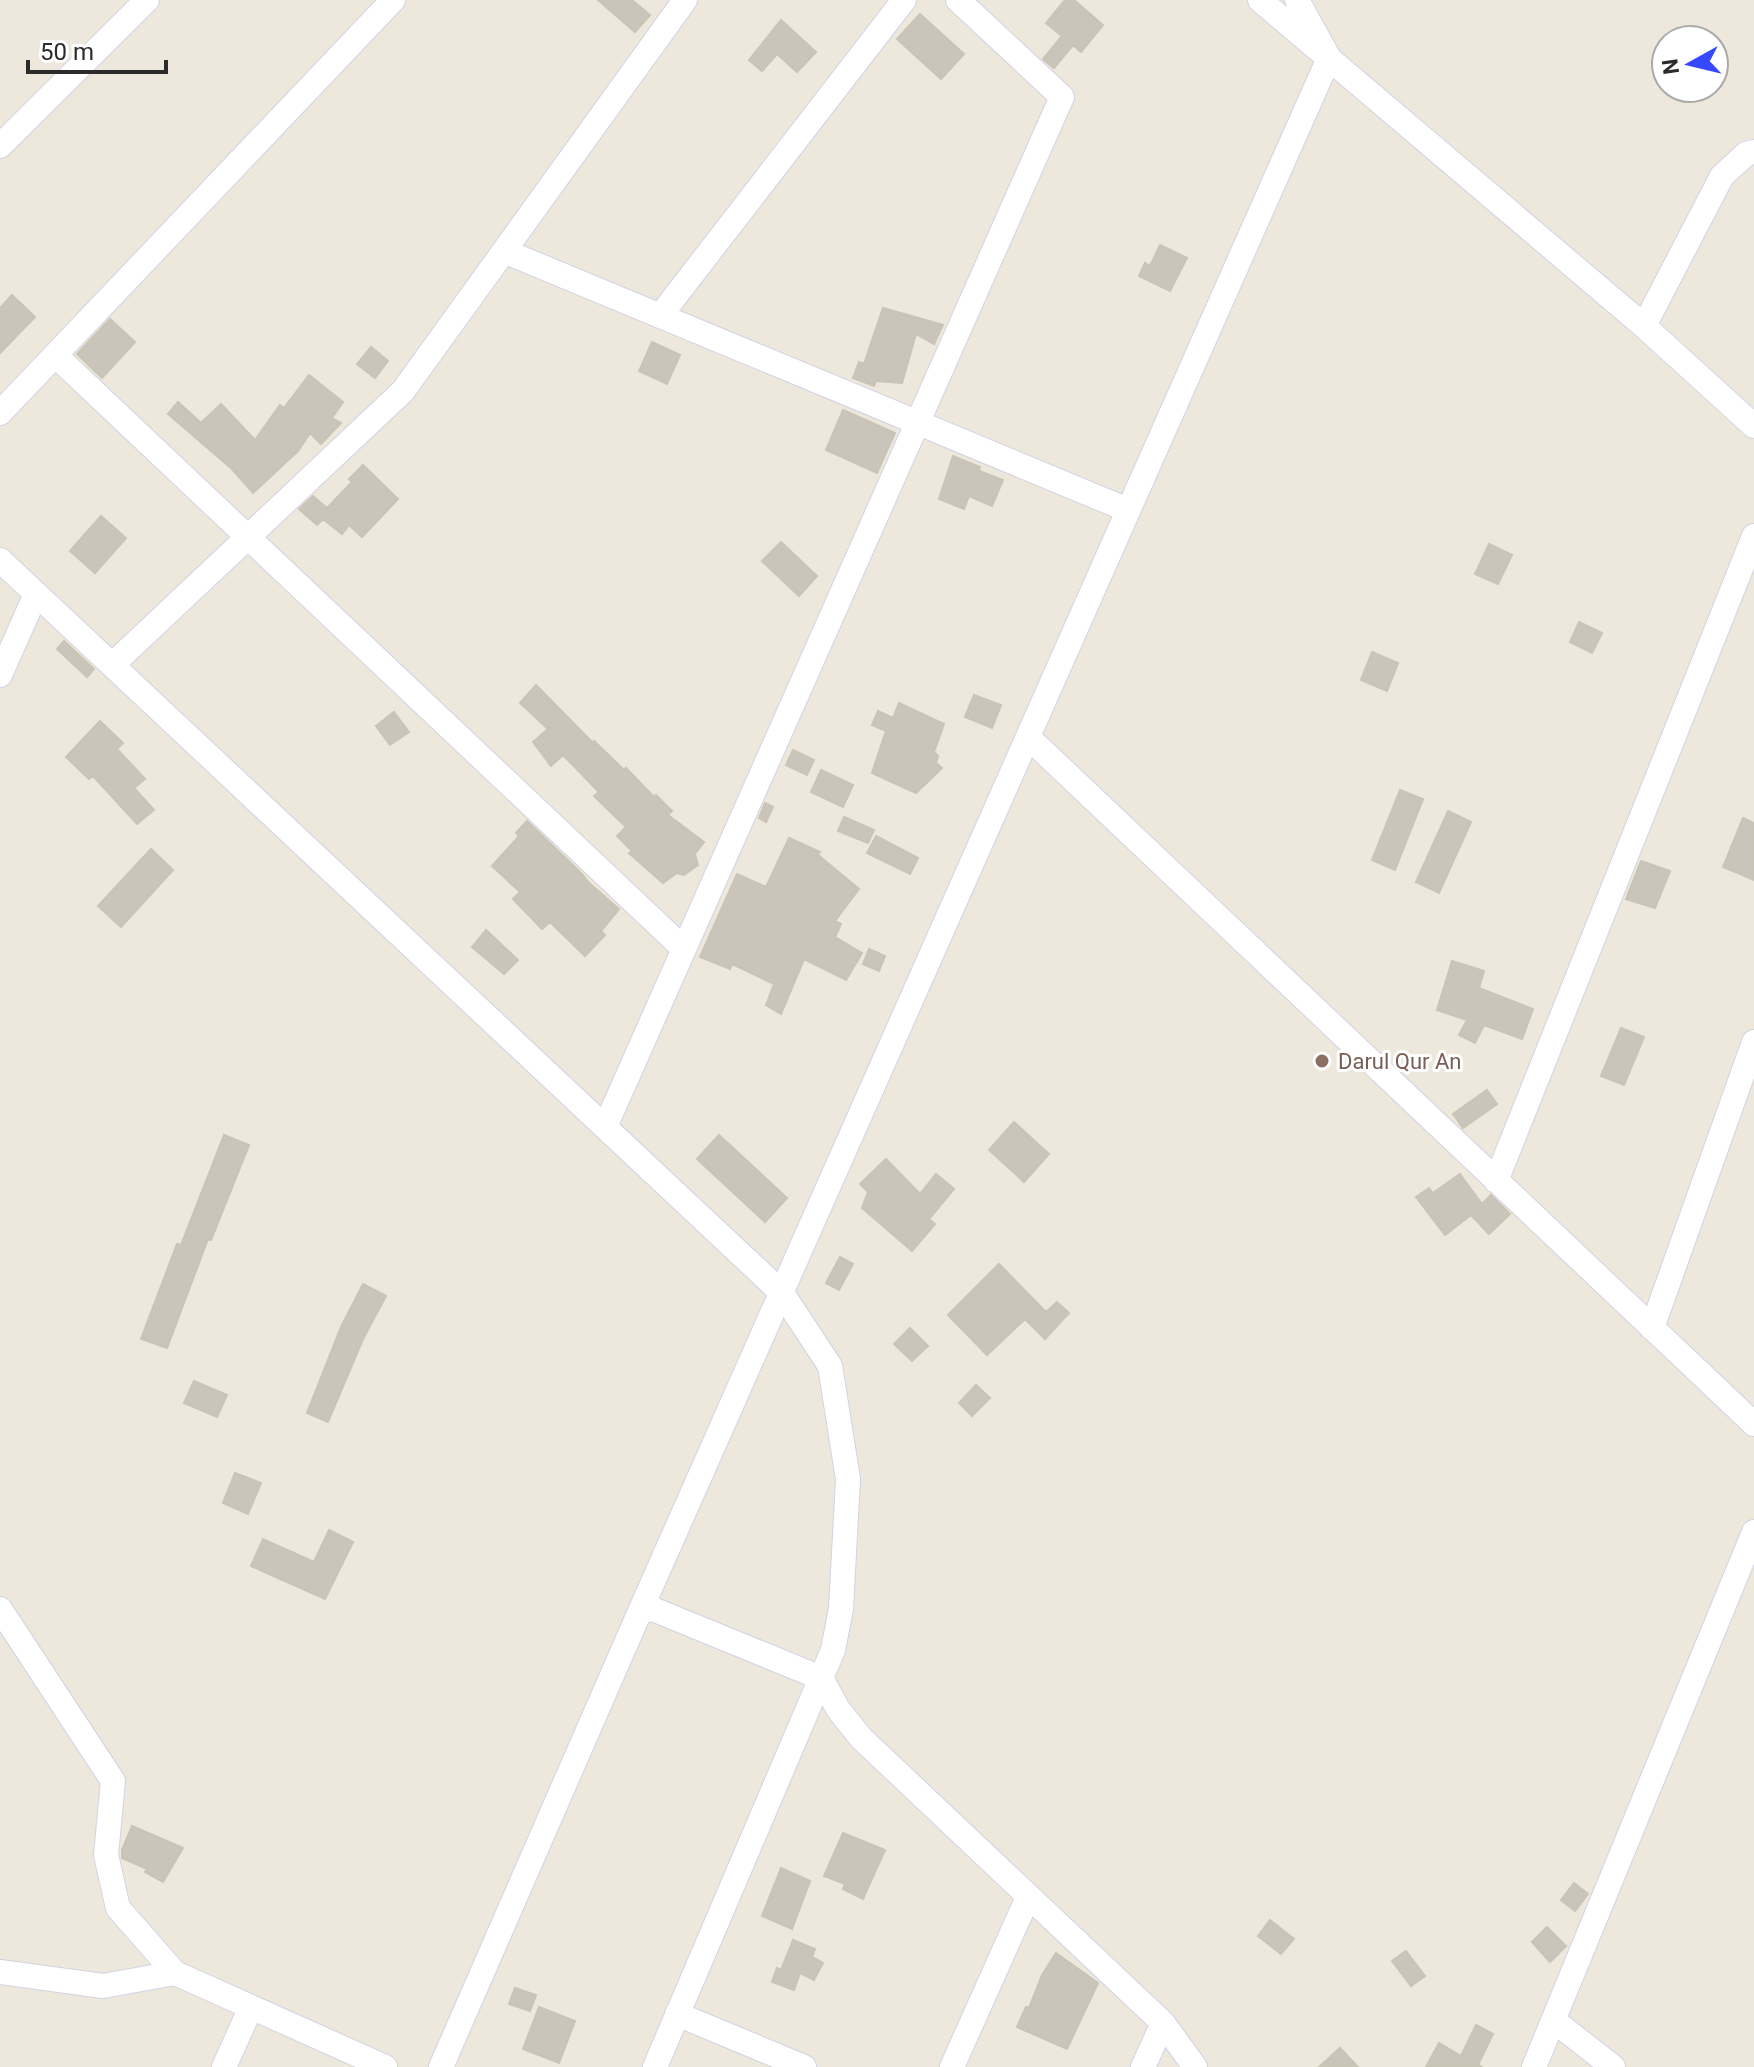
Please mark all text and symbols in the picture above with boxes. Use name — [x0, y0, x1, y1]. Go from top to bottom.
scale bar — [28, 24, 166, 74]
north arrow — [1650, 24, 1730, 104]
text: 50 m — [40, 38, 94, 66]
text: N — [1657, 57, 1684, 76]
place label: Darul Qur An — [1338, 1049, 1461, 1074]
marker: Darul Qur An — [1313, 1052, 1331, 1070]

